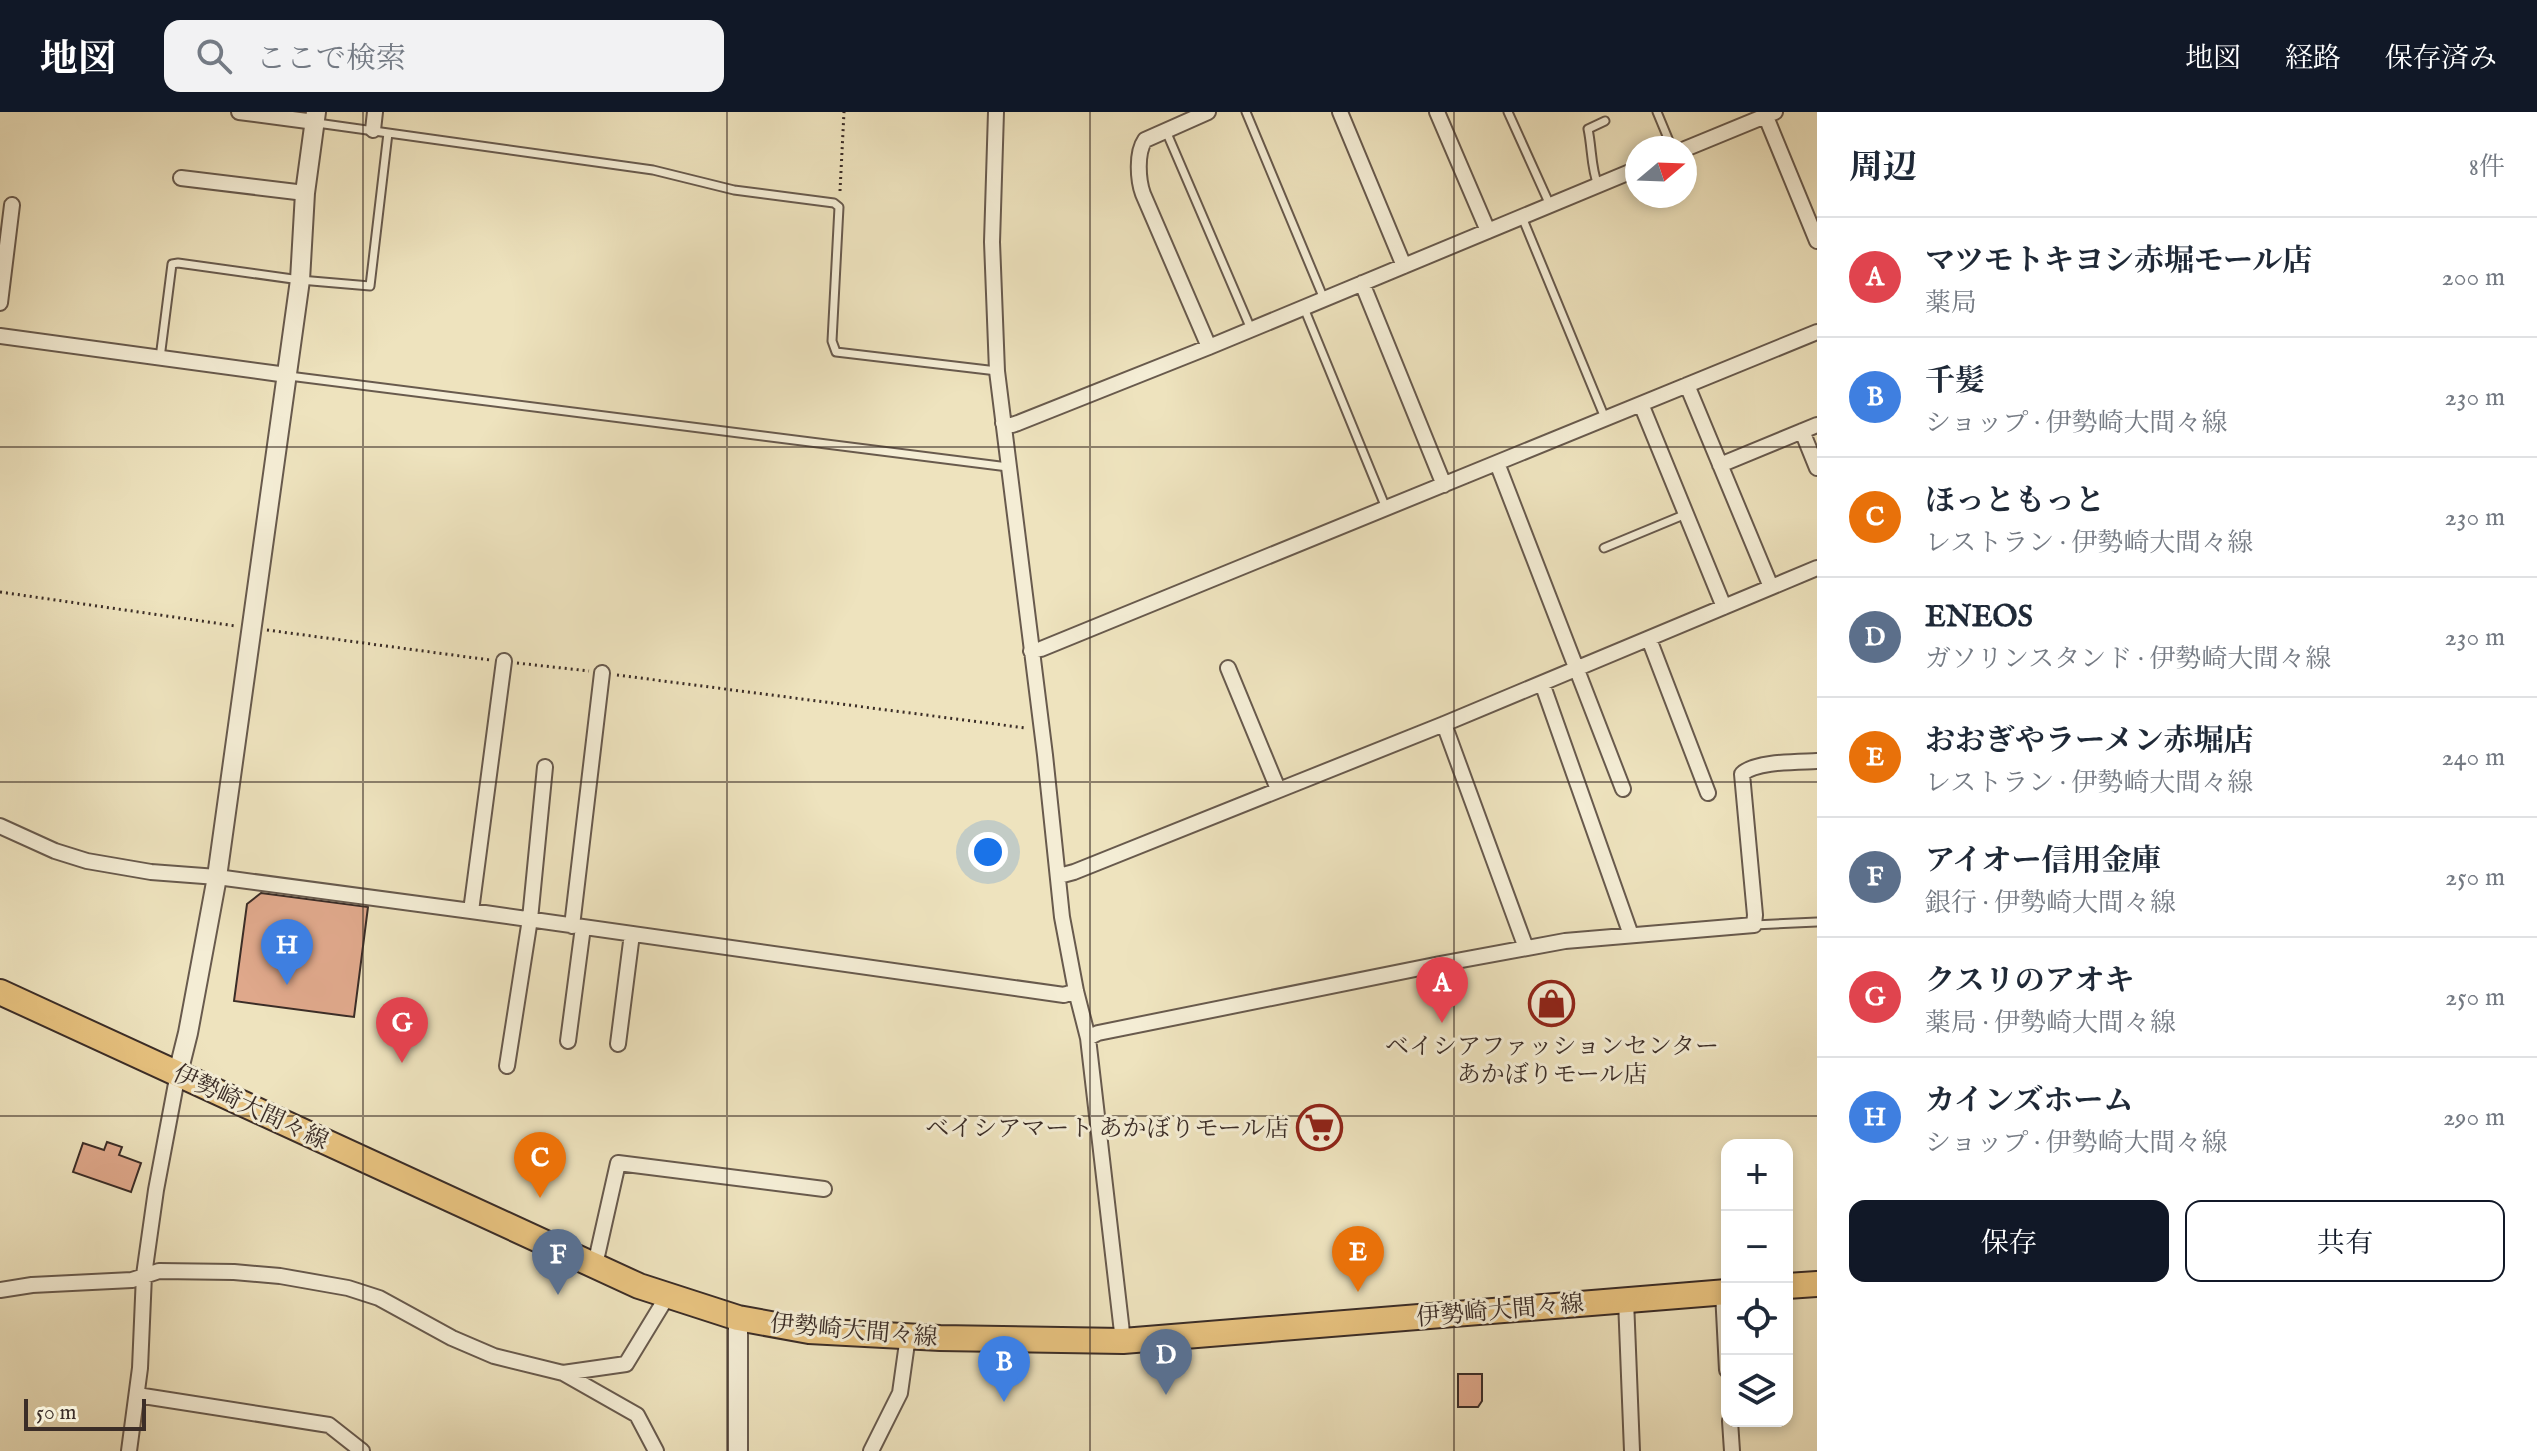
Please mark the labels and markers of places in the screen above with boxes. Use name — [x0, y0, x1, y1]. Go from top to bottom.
pin: H — [261, 919, 313, 985]
pin: A — [1416, 957, 1468, 1023]
shop icon: ベイシアファッションセンター あかぼりモール店 — [1528, 980, 1576, 1028]
pin: G — [376, 997, 428, 1063]
place label: ベイシアファッションセンター あかぼりモール店 — [1385, 1032, 1719, 1091]
supermarket icon: ベイシアマート あかぼりモール店 — [1296, 1104, 1344, 1152]
place label: ベイシアマート あかぼりモール店 — [925, 1114, 1289, 1145]
pin: C — [514, 1132, 566, 1198]
pin: E — [1332, 1226, 1384, 1292]
pin: F — [532, 1229, 584, 1295]
pin: D — [1140, 1329, 1192, 1395]
pin: B — [978, 1336, 1030, 1402]

